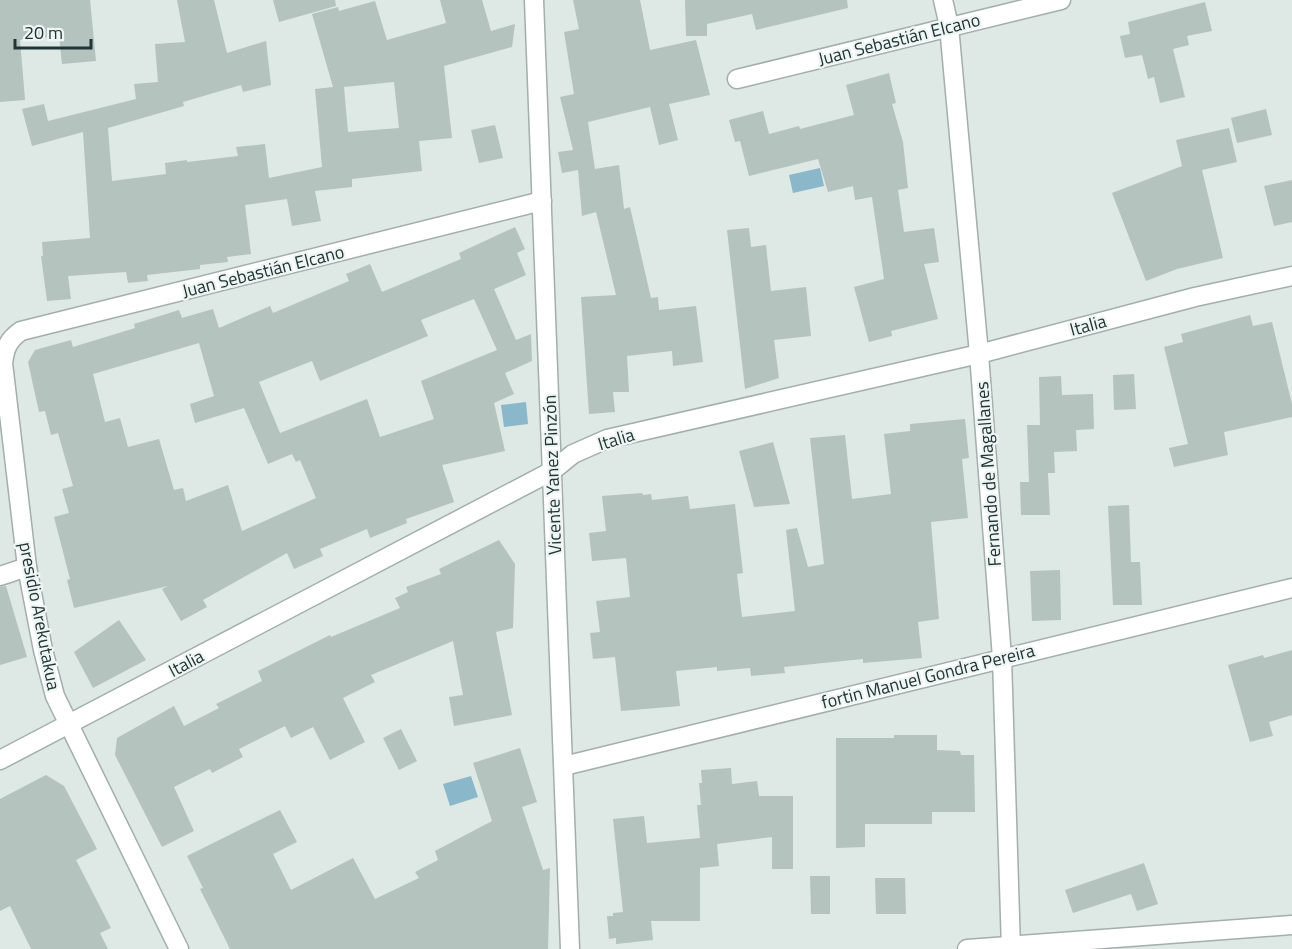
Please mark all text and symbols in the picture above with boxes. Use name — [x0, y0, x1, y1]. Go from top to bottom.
street label: Juan Sebastián Elcano — [815, 6, 983, 72]
scale bar — [15, 12, 92, 50]
text: 20 m — [24, 19, 63, 46]
street label: Juan Sebastián Elcano — [179, 238, 347, 304]
street label: Italia — [1067, 307, 1109, 343]
street label: Fernando de Magallanes — [968, 381, 1008, 567]
street label: Vicente Yanez Pinzón — [536, 394, 568, 556]
street label: Italia — [594, 421, 638, 457]
street label: presidio Arekutakua — [12, 540, 68, 692]
street label: fortin Manuel Gondra Pereira — [818, 636, 1038, 716]
street label: Italia — [163, 642, 209, 684]

